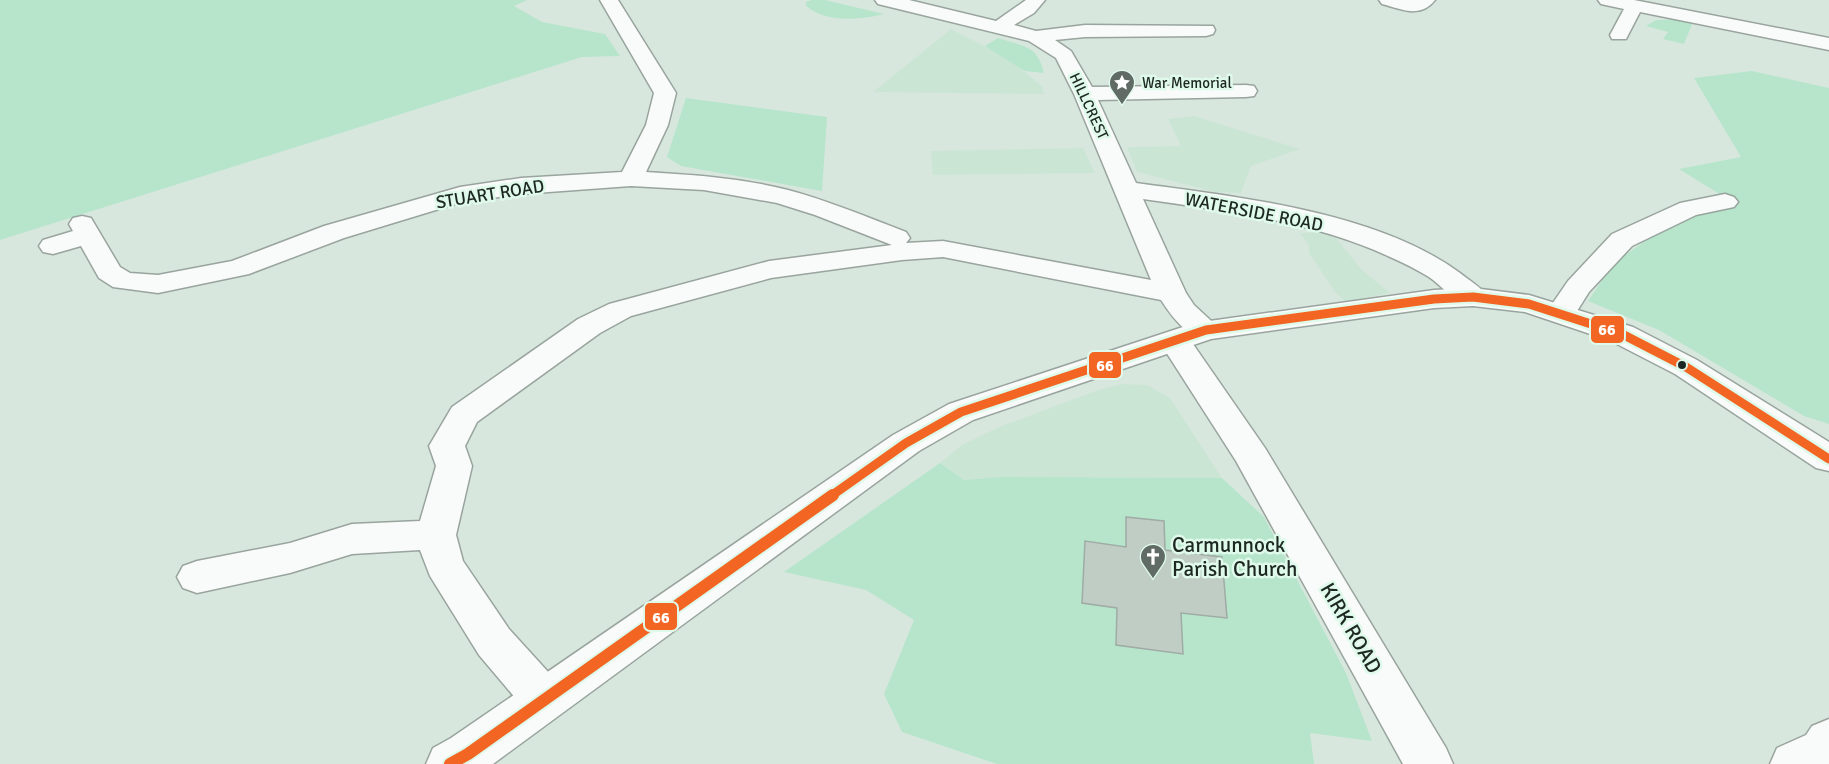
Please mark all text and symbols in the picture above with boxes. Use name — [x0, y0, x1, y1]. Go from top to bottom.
place icon: War Memorial — [1107, 68, 1137, 106]
street label: HILLCREST — [1066, 70, 1113, 143]
place label: War Memorial — [1142, 74, 1232, 92]
street label: STUART ROAD — [434, 175, 546, 213]
street label: WATERSIDE ROAD — [1183, 188, 1325, 236]
line badge: 66 — [1590, 315, 1625, 344]
text: 66 — [1598, 320, 1616, 340]
line badge: 66 — [1088, 351, 1122, 379]
text: 66 — [1096, 356, 1114, 376]
unlabelled marker — [1676, 359, 1688, 371]
place label: Carmunnock Parish Church — [1172, 532, 1297, 582]
church icon: Carmunnock Parish Church — [1138, 542, 1168, 580]
street label: KIRK ROAD — [1315, 578, 1387, 678]
line badge: 66 — [644, 602, 678, 631]
text: 66 — [652, 608, 670, 628]

